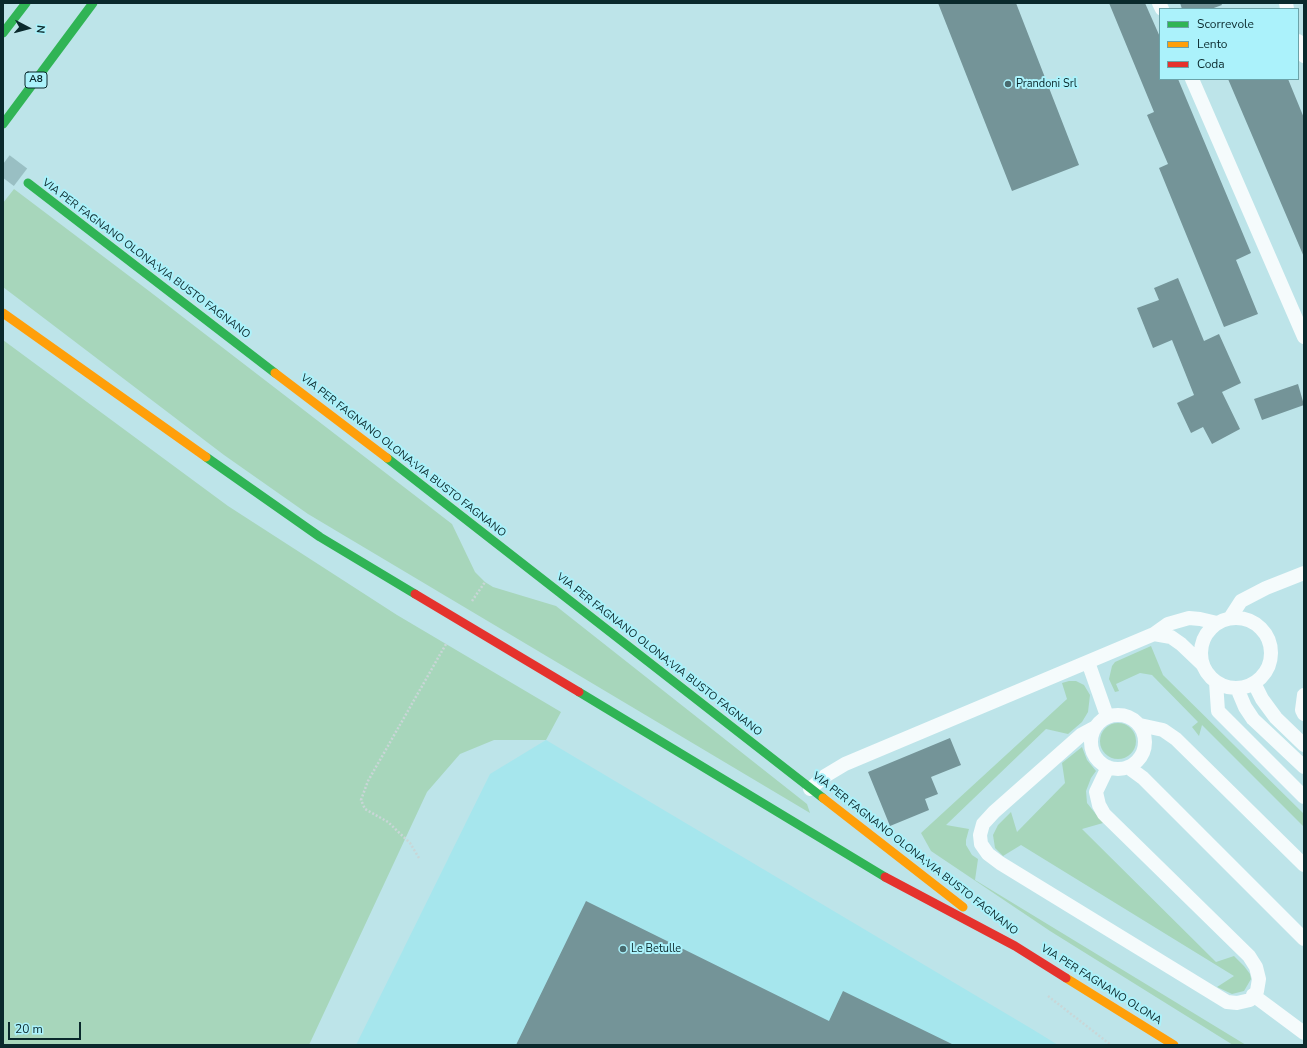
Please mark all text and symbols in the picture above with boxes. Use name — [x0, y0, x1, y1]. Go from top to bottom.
north arrow — [8, 8, 48, 48]
legend — [1159, 8, 1299, 80]
text: Scorrevole — [1197, 16, 1254, 32]
text: N — [33, 24, 48, 34]
text: Lento — [1197, 36, 1227, 52]
text: Coda — [1197, 56, 1225, 72]
road number: A8 — [25, 72, 47, 88]
place label: Prandoni Srl — [1016, 77, 1077, 91]
marker: Prandoni Srl — [1003, 79, 1013, 89]
street label: VIA PER FAGNANO OLONA;VIA BUSTO FAGNANO — [39, 176, 253, 342]
street label: VIA PER FAGNANO OLONA;VIA BUSTO FAGNANO — [298, 372, 508, 540]
street label: VIA PER FAGNANO OLONA;VIA BUSTO FAGNANO — [554, 571, 764, 739]
street label: VIA PER FAGNANO OLONA;VIA BUSTO FAGNANO — [810, 770, 1020, 938]
place label: Le Betulle — [631, 942, 681, 956]
street label: VIA PER FAGNANO OLONA — [1038, 942, 1164, 1028]
marker: Le Betulle — [618, 944, 628, 954]
scale bar — [10, 1014, 83, 1040]
text: 20 m — [15, 1021, 43, 1037]

